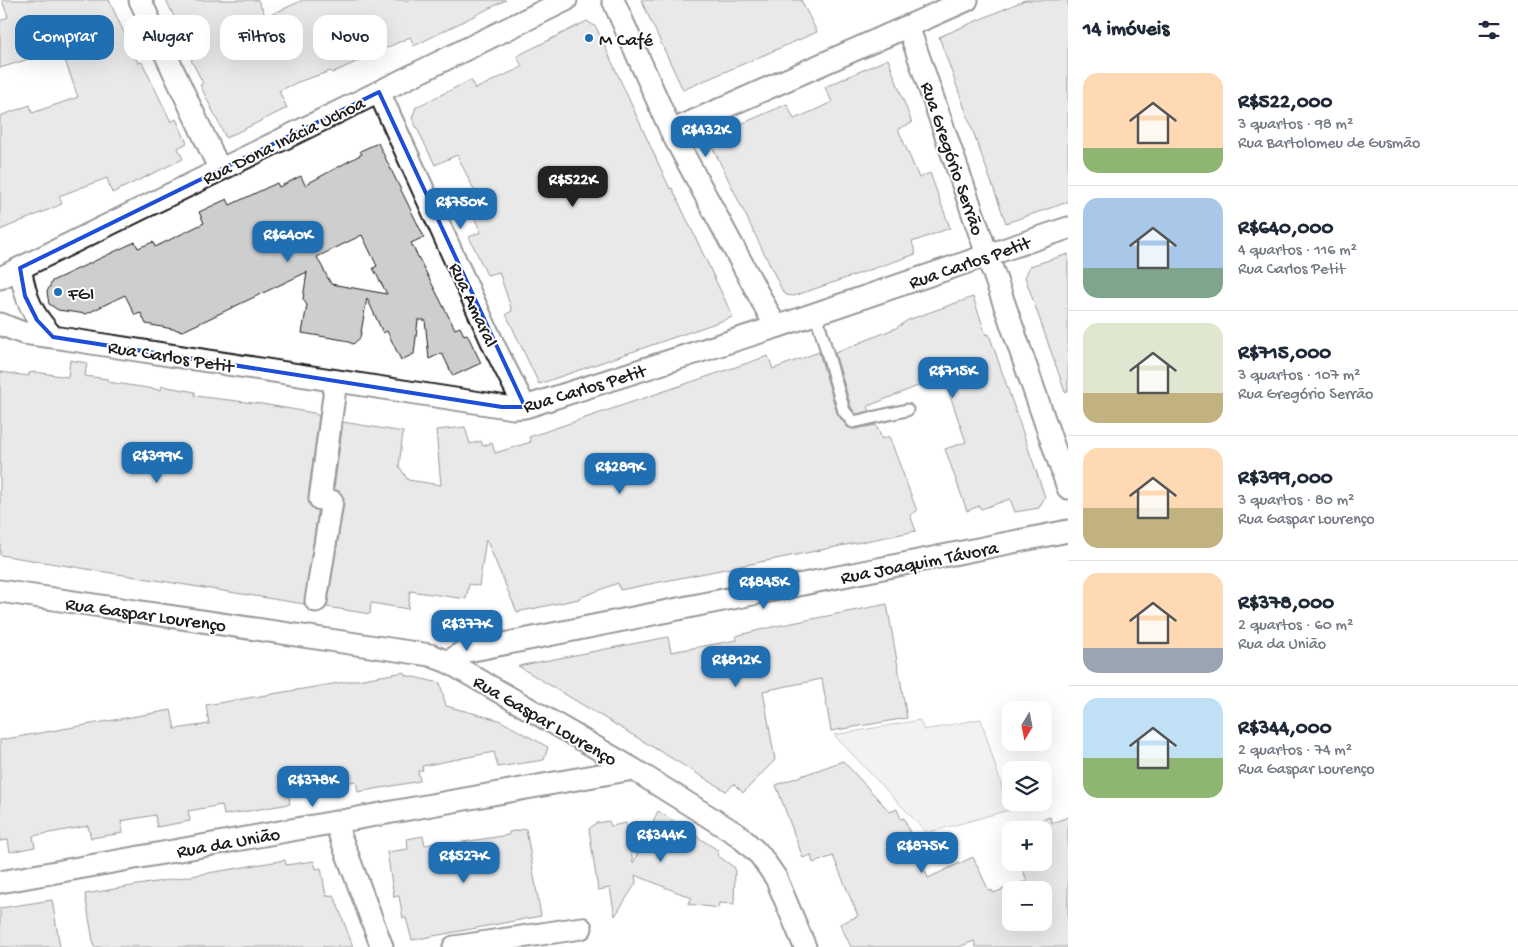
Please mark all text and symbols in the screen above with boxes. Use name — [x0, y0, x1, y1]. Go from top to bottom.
chip: Comprar — [15, 15, 114, 60]
chip: Alugar — [124, 15, 210, 60]
chip: Filtros — [220, 15, 303, 60]
chip: Novo — [313, 15, 387, 60]
icon: filters — [1475, 16, 1503, 44]
text: 14 imóveis — [1083, 18, 1169, 43]
place label: M Café — [599, 30, 653, 53]
marker: M Café — [583, 32, 595, 44]
street label: Rua Gregório Serrão — [914, 79, 988, 239]
text: R$522,000 — [1238, 91, 1332, 116]
street label: Rua Dona Inácia Uchoa — [199, 92, 371, 192]
icon: home — [1123, 93, 1183, 153]
pin: R$432K — [665, 116, 747, 158]
text: 3 quartos · 98 m² — [1238, 116, 1353, 135]
text: R$432K — [682, 122, 730, 141]
text: Rua Bartolomeu de Gusmão — [1238, 135, 1420, 154]
pin: R$522K — [532, 166, 614, 208]
text: R$522K — [549, 172, 597, 191]
pin: R$750K — [420, 188, 502, 230]
text: R$750K — [436, 194, 486, 213]
text: R$640,000 — [1238, 217, 1333, 242]
icon: home — [1123, 218, 1183, 278]
pin: R$640K — [247, 220, 329, 263]
text: R$640K — [263, 227, 313, 246]
street label: Rua Carlos Petit — [906, 232, 1036, 296]
text: 4 quartos · 116 m² — [1238, 242, 1357, 261]
street label: Rua Amaral — [442, 260, 501, 351]
text: Rua Carlos Petit — [1238, 261, 1345, 280]
place label: FGI — [67, 284, 94, 307]
marker: FGI — [52, 286, 64, 298]
street label: Rua Carlos Petit — [106, 337, 237, 380]
text: R$715,000 — [1238, 342, 1331, 367]
icon: home — [1123, 343, 1183, 403]
pin: R$715K — [912, 356, 994, 399]
street label: Rua Carlos Petit — [521, 360, 651, 420]
text: R$715K — [929, 363, 977, 382]
text: 3 quartos · 107 m² — [1238, 367, 1360, 386]
text: Rua Gregório Serrão — [1238, 386, 1373, 405]
pin: R$399K — [116, 442, 198, 484]
text: R$399K — [133, 448, 181, 467]
pin: R$289K — [579, 452, 661, 495]
text: R$289K — [595, 459, 645, 478]
text: R$399,000 — [1238, 467, 1333, 492]
icon: home — [1123, 468, 1183, 528]
text: 3 quartos · 80 m² — [1238, 492, 1354, 511]
text: Rua Gaspar Lourenço — [1238, 511, 1375, 530]
street label: Rua Joaquim Távora — [839, 538, 1002, 591]
pin: R$845K — [723, 568, 805, 610]
text: R$845K — [739, 574, 789, 593]
text: R$378,000 — [1238, 592, 1334, 617]
icon: home — [1123, 593, 1183, 653]
street label: Rua Gaspar Lourenço — [64, 594, 228, 639]
pin: R$377K — [426, 610, 508, 652]
text: R$377K — [442, 616, 492, 635]
text: 2 quartos · 60 m² — [1238, 617, 1353, 636]
text: Rua da União — [1238, 636, 1326, 655]
pin: R$812K — [695, 646, 777, 688]
text: R$812K — [712, 652, 760, 671]
street label: Rua Gaspar Lourenço — [468, 672, 620, 773]
north arrow — [1002, 701, 1052, 751]
map controls — [1002, 701, 1052, 931]
text: R$344,000 — [1238, 717, 1332, 742]
icon: home — [1123, 718, 1183, 778]
text: 2 quartos · 74 m² — [1238, 742, 1352, 761]
button: layers — [1002, 761, 1052, 811]
text: Rua Gaspar Lourenço — [1238, 761, 1375, 780]
pin: R$378K — [272, 766, 354, 808]
text: R$378K — [288, 772, 338, 791]
pin: R$344K — [620, 820, 702, 863]
button: + — [1002, 821, 1052, 871]
street label: Rua da União — [175, 824, 282, 865]
text: R$344K — [637, 827, 685, 846]
pin: R$875K — [881, 832, 963, 874]
text: R$875K — [897, 838, 947, 857]
pin: R$527K — [423, 842, 505, 884]
text: R$527K — [440, 848, 488, 867]
button: − — [1002, 881, 1052, 931]

